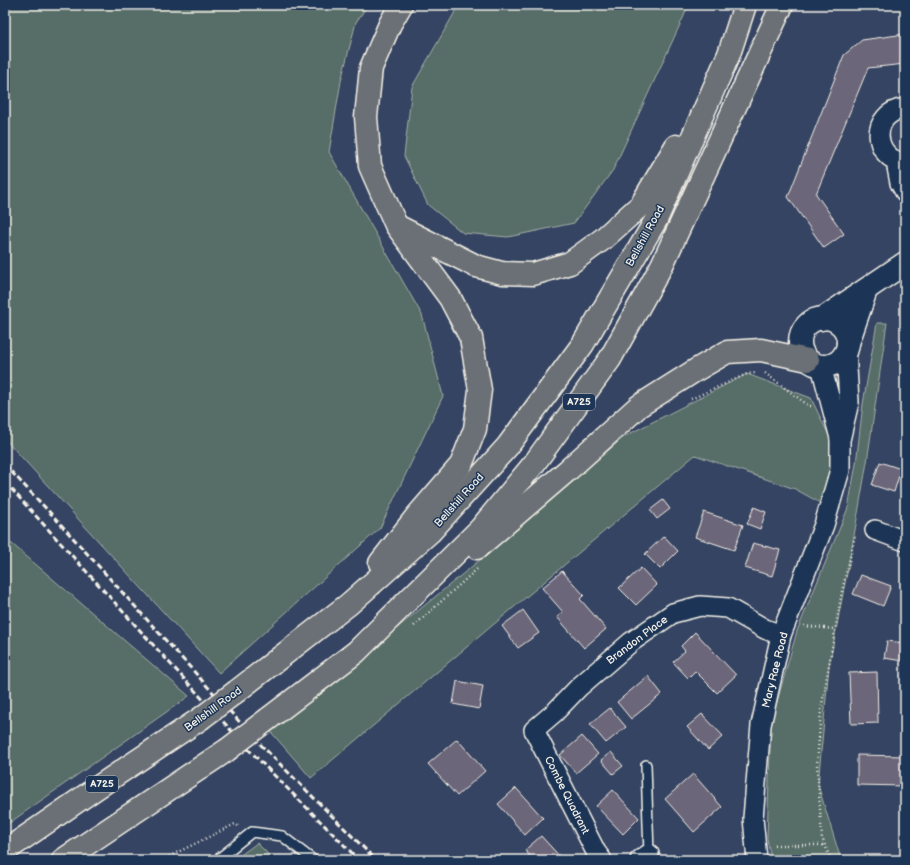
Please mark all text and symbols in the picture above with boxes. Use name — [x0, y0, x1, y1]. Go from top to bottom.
street label: Bellshill Road — [623, 203, 667, 269]
road number: A725 — [563, 394, 595, 410]
street label: Bellshill Road — [432, 471, 486, 529]
street label: Brandon Place — [604, 612, 671, 667]
street label: Mary Rae Road — [759, 631, 791, 709]
street label: Bellshill Road — [182, 684, 244, 734]
street label: Combe Quadrant — [542, 754, 593, 837]
road number: A725 — [86, 776, 118, 792]

